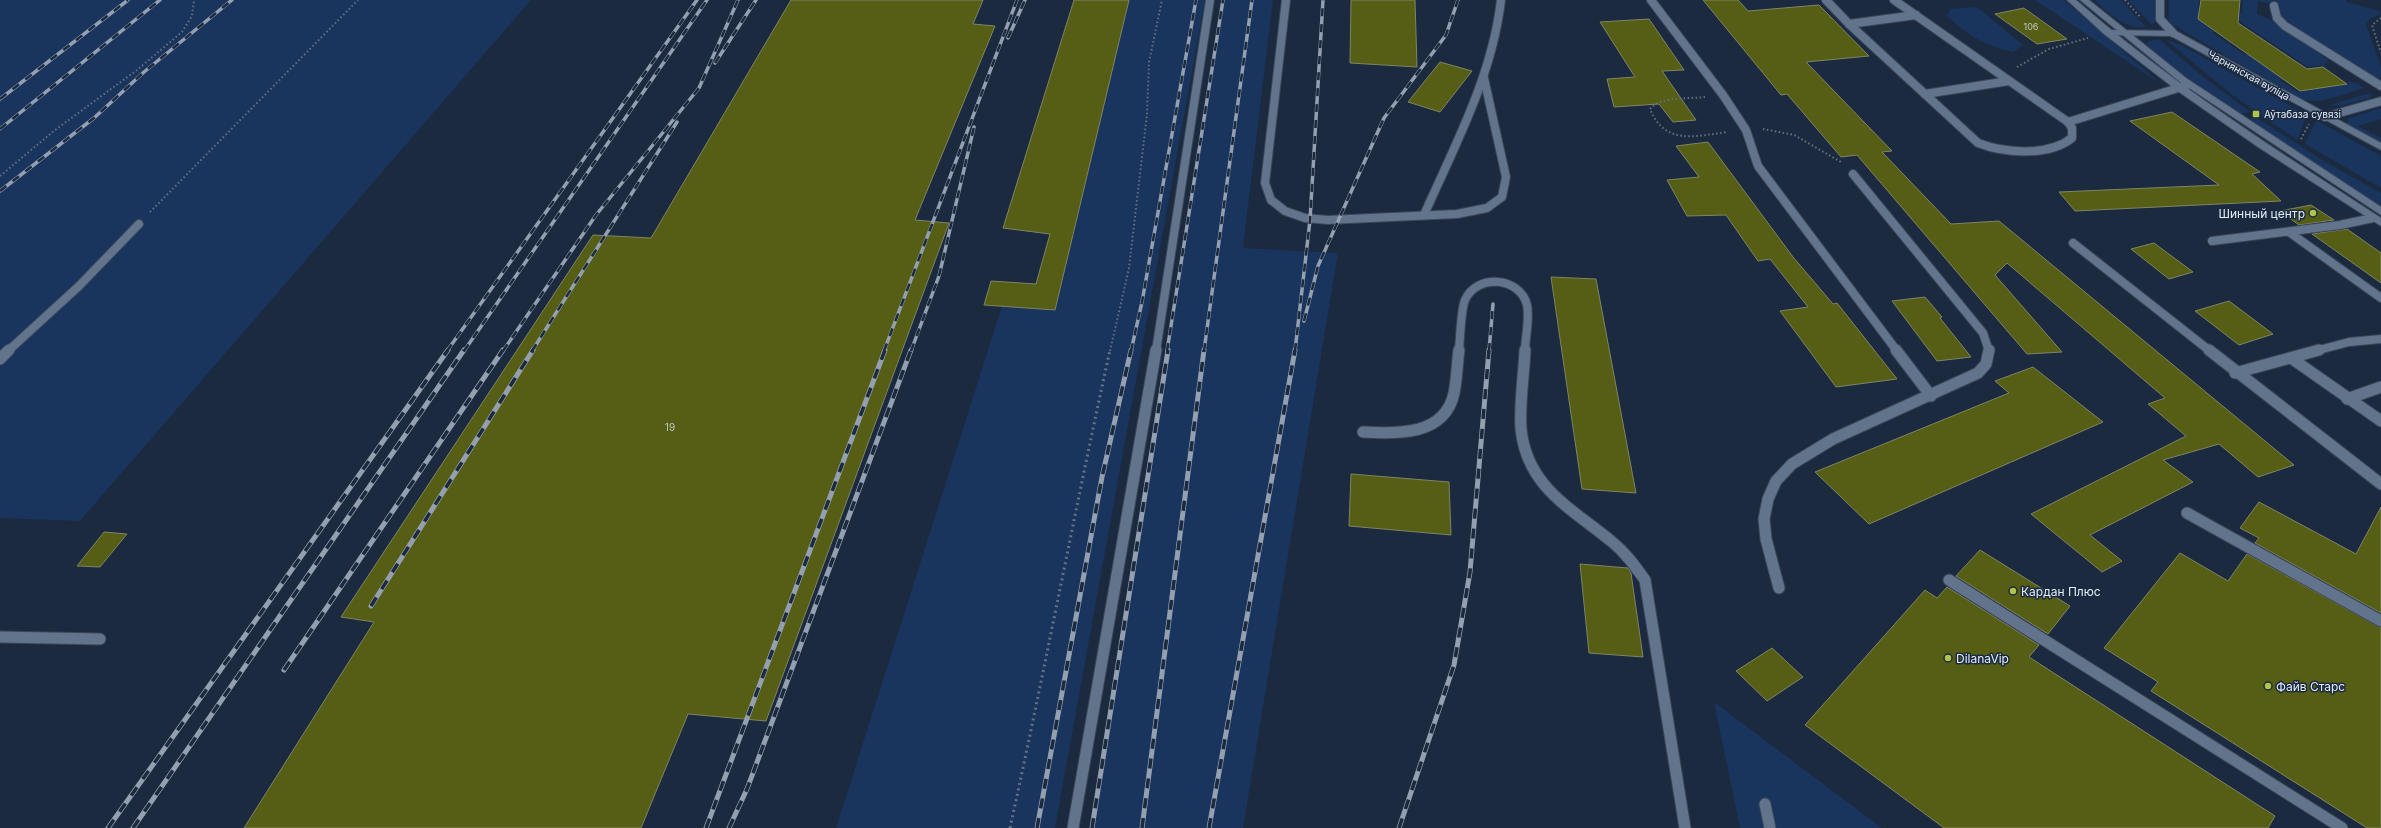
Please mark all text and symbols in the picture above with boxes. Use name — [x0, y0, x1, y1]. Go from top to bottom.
house number: 106 — [2024, 21, 2039, 32]
street label: Чарнянская вуліца — [2206, 48, 2292, 102]
place label: Аўтабаза сувязі — [2264, 108, 2341, 120]
marker: Аўтабаза сувязі — [2251, 109, 2261, 119]
place label: Шинный центр — [2219, 206, 2305, 221]
marker: Шинный центр — [2308, 208, 2318, 218]
house number: 19 — [665, 421, 675, 433]
place label: Кардан Плюс — [2021, 584, 2101, 599]
marker: Кардан Плюс — [2008, 586, 2018, 596]
place label: DilanaVip — [1956, 651, 2009, 666]
marker: DilanaVip — [1943, 653, 1953, 663]
place label: Файв Старс — [2276, 679, 2345, 694]
marker: Файв Старс — [2263, 681, 2273, 691]

